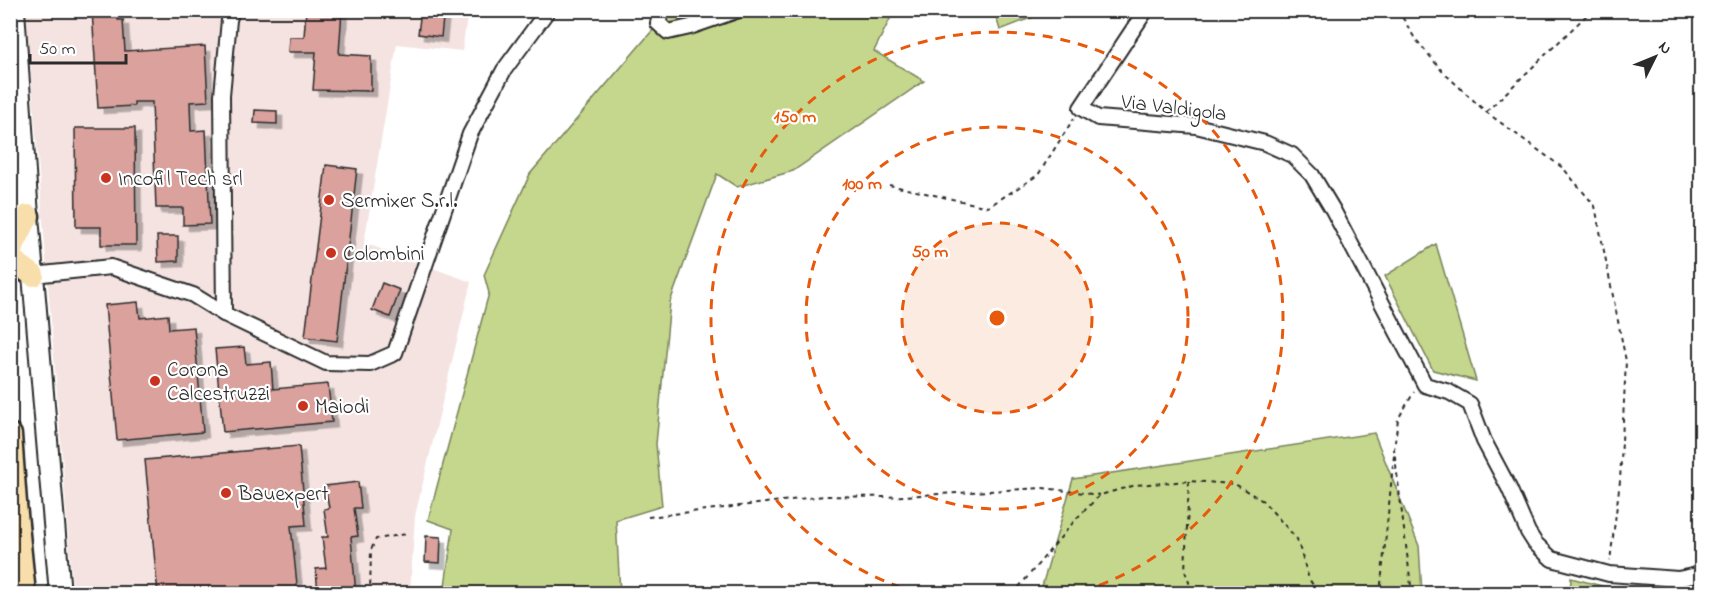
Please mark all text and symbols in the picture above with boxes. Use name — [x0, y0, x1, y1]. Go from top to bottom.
scale bar — [30, 27, 126, 65]
north arrow — [1625, 27, 1685, 87]
text: N — [1652, 36, 1677, 60]
text: 50 m — [39, 37, 76, 63]
street label: Via Valdigola — [1118, 88, 1228, 132]
text: 150 m — [774, 105, 816, 131]
place label: Incofil Tech srl — [118, 165, 243, 195]
marker: Incofil Tech srl — [99, 171, 113, 185]
text: 100 m — [842, 172, 882, 198]
place label: Sermixer S.r.l. — [341, 187, 457, 217]
marker: Sermixer S.r.l. — [322, 193, 336, 207]
place label: Colombini — [343, 240, 425, 270]
text: 50 m — [912, 240, 948, 266]
marker: Colombini — [324, 246, 338, 260]
centre of rings — [987, 308, 1007, 328]
place label: Corona Calcestruzzi — [167, 356, 270, 410]
marker: Corona Calcestruzzi — [148, 374, 162, 388]
place label: Maiodi — [315, 393, 369, 423]
marker: Maiodi — [296, 399, 310, 413]
place label: Bauexpert — [237, 480, 329, 510]
marker: Bauexpert — [219, 486, 233, 500]

